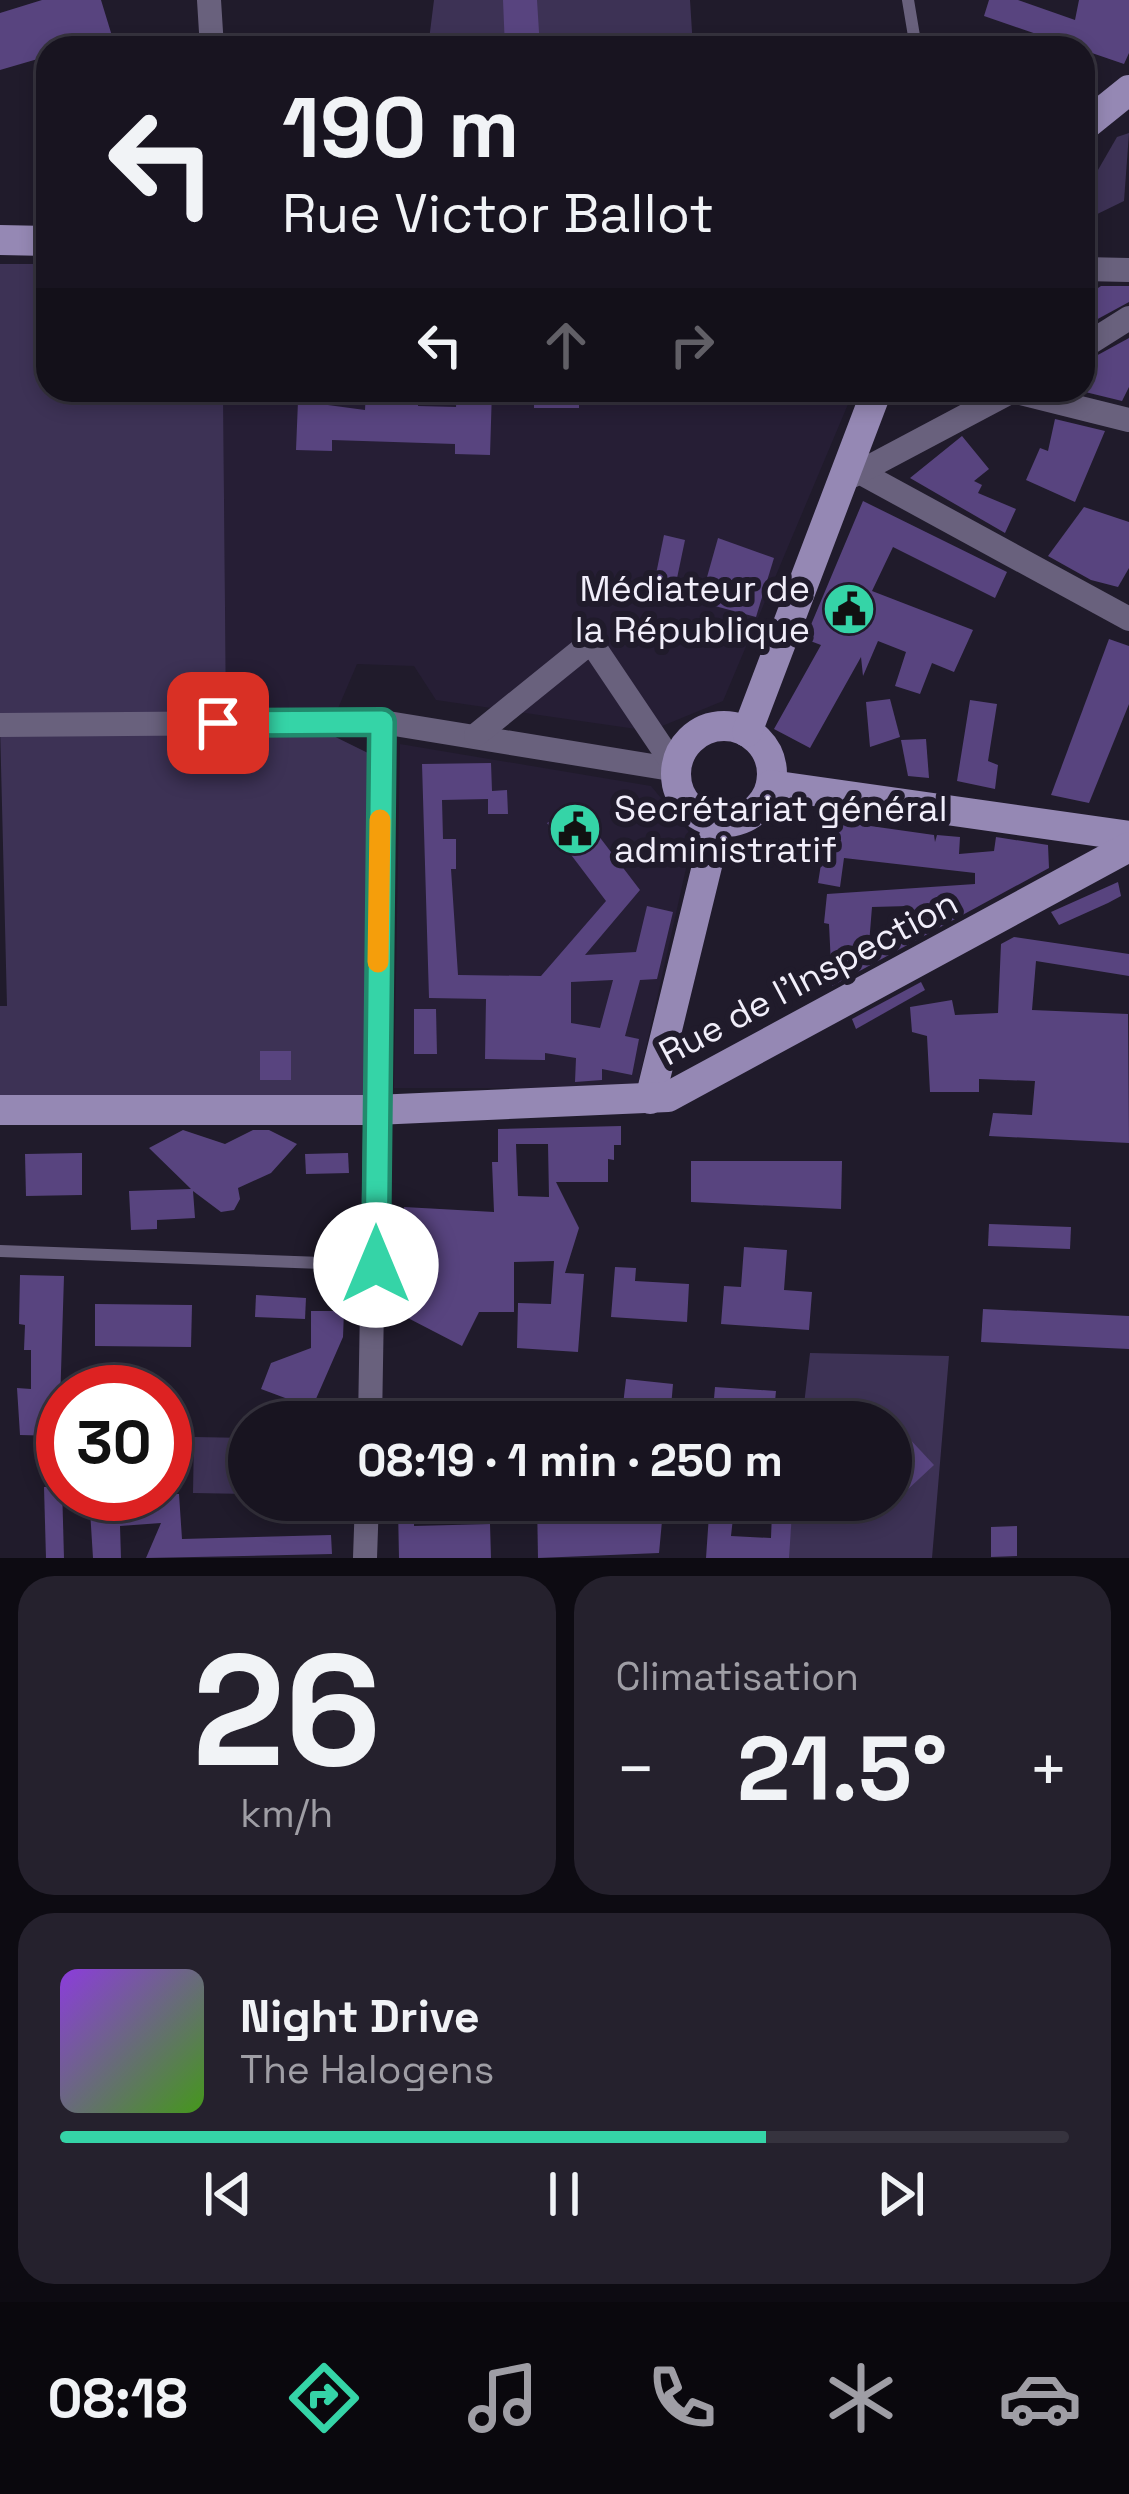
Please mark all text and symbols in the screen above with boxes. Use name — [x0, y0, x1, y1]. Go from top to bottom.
text: 190 m — [282, 74, 519, 182]
icon: left — [84, 84, 240, 240]
text: Rue Victor Ballot — [282, 179, 714, 248]
icon: left — [407, 312, 473, 378]
icon: ahead — [533, 312, 599, 378]
icon: right — [659, 312, 725, 378]
place label: Médiateur de la République — [575, 566, 810, 653]
public building icon: Médiateur de la République — [821, 581, 877, 637]
pin — [167, 672, 269, 774]
icon: arrive — [185, 690, 251, 756]
place label: Secrétariat général administratif — [614, 786, 948, 873]
public building icon: Secrétariat général administratif — [547, 801, 603, 857]
street label: Rue de l'Inspection — [651, 880, 966, 1076]
position arrow — [313, 1202, 439, 1328]
speed limit sign: 30 — [36, 1365, 192, 1521]
text: 08:19 · 1 min · 250 m — [357, 1432, 783, 1489]
text: 26 — [192, 1611, 381, 1811]
text: Climatisation — [616, 1652, 859, 1701]
text: 21.5° — [737, 1711, 947, 1826]
text: − — [616, 1727, 656, 1811]
text: + — [1028, 1727, 1069, 1811]
text: km/h — [240, 1789, 333, 1838]
text: Night Drive — [240, 1988, 480, 2045]
text: The Halogens — [240, 2045, 494, 2094]
icon: previous — [195, 2161, 261, 2227]
icon: pause — [531, 2161, 597, 2227]
icon: next — [868, 2161, 934, 2227]
icon: directions — [282, 2356, 366, 2440]
icon: music — [461, 2356, 545, 2440]
icon: phone — [640, 2356, 724, 2440]
icon: climate — [819, 2356, 903, 2440]
icon: car — [998, 2356, 1082, 2440]
text: 08:18 — [47, 2364, 188, 2433]

